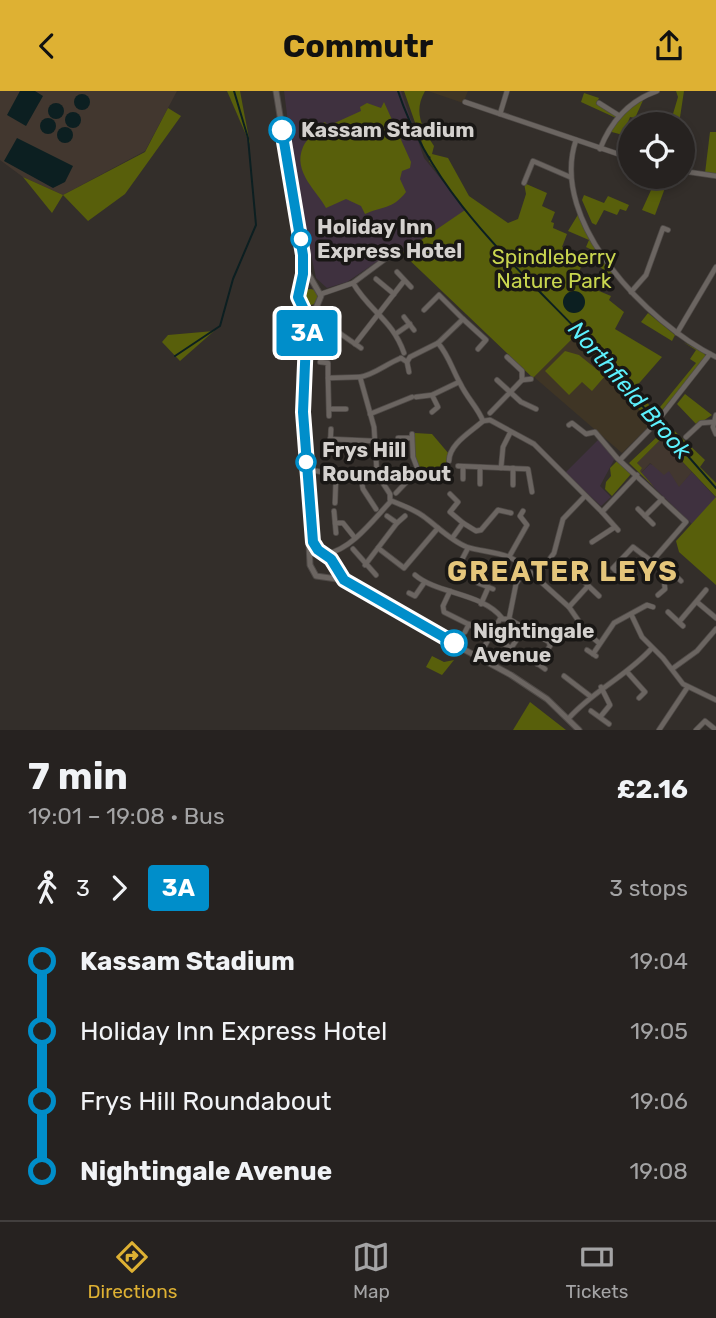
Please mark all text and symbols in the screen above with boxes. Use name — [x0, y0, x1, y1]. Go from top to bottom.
icon: back — [28, 27, 66, 65]
text: Commutr — [283, 27, 433, 65]
icon: share — [650, 27, 688, 65]
map controls — [618, 112, 695, 189]
button: locate — [618, 112, 695, 189]
marker: Kassam Stadium — [269, 117, 295, 143]
place label: Kassam Stadium — [301, 117, 475, 142]
place label: Holiday Inn Express Hotel — [317, 214, 462, 263]
marker: Holiday Inn Express Hotel — [291, 229, 311, 249]
park label: Spindleberry Nature Park — [492, 244, 617, 293]
line badge: 3A — [276, 310, 338, 356]
water label: Northfield Brook — [563, 315, 698, 465]
text: 3A — [291, 319, 324, 347]
place label: Frys Hill Roundabout — [322, 437, 451, 486]
marker: Frys Hill Roundabout — [296, 452, 316, 472]
district label: GREATER LEYS — [447, 555, 679, 588]
place label: Nightingale Avenue — [473, 618, 594, 667]
marker: Nightingale Avenue — [441, 630, 467, 656]
text: 7 min — [28, 753, 128, 799]
text: £2.16 — [617, 774, 688, 805]
text: 19:01 – 19:08 · Bus — [28, 802, 225, 830]
icon: walk — [28, 869, 66, 907]
icon: forward — [100, 869, 138, 907]
text: 3 — [76, 874, 90, 902]
text: 3A — [162, 874, 195, 902]
text: 3 stops — [609, 874, 688, 902]
text: Kassam Stadium — [80, 946, 295, 977]
text: 19:04 — [630, 947, 688, 975]
text: Holiday Inn Express Hotel — [80, 1016, 387, 1047]
text: 19:05 — [630, 1017, 688, 1045]
text: Frys Hill Roundabout — [80, 1086, 331, 1117]
text: 19:06 — [630, 1087, 688, 1115]
text: Nightingale Avenue — [80, 1156, 332, 1187]
text: 19:08 — [629, 1157, 688, 1185]
tab: Directions — [87, 1238, 177, 1303]
tab: Map — [352, 1238, 390, 1303]
tab: Tickets — [565, 1238, 629, 1303]

